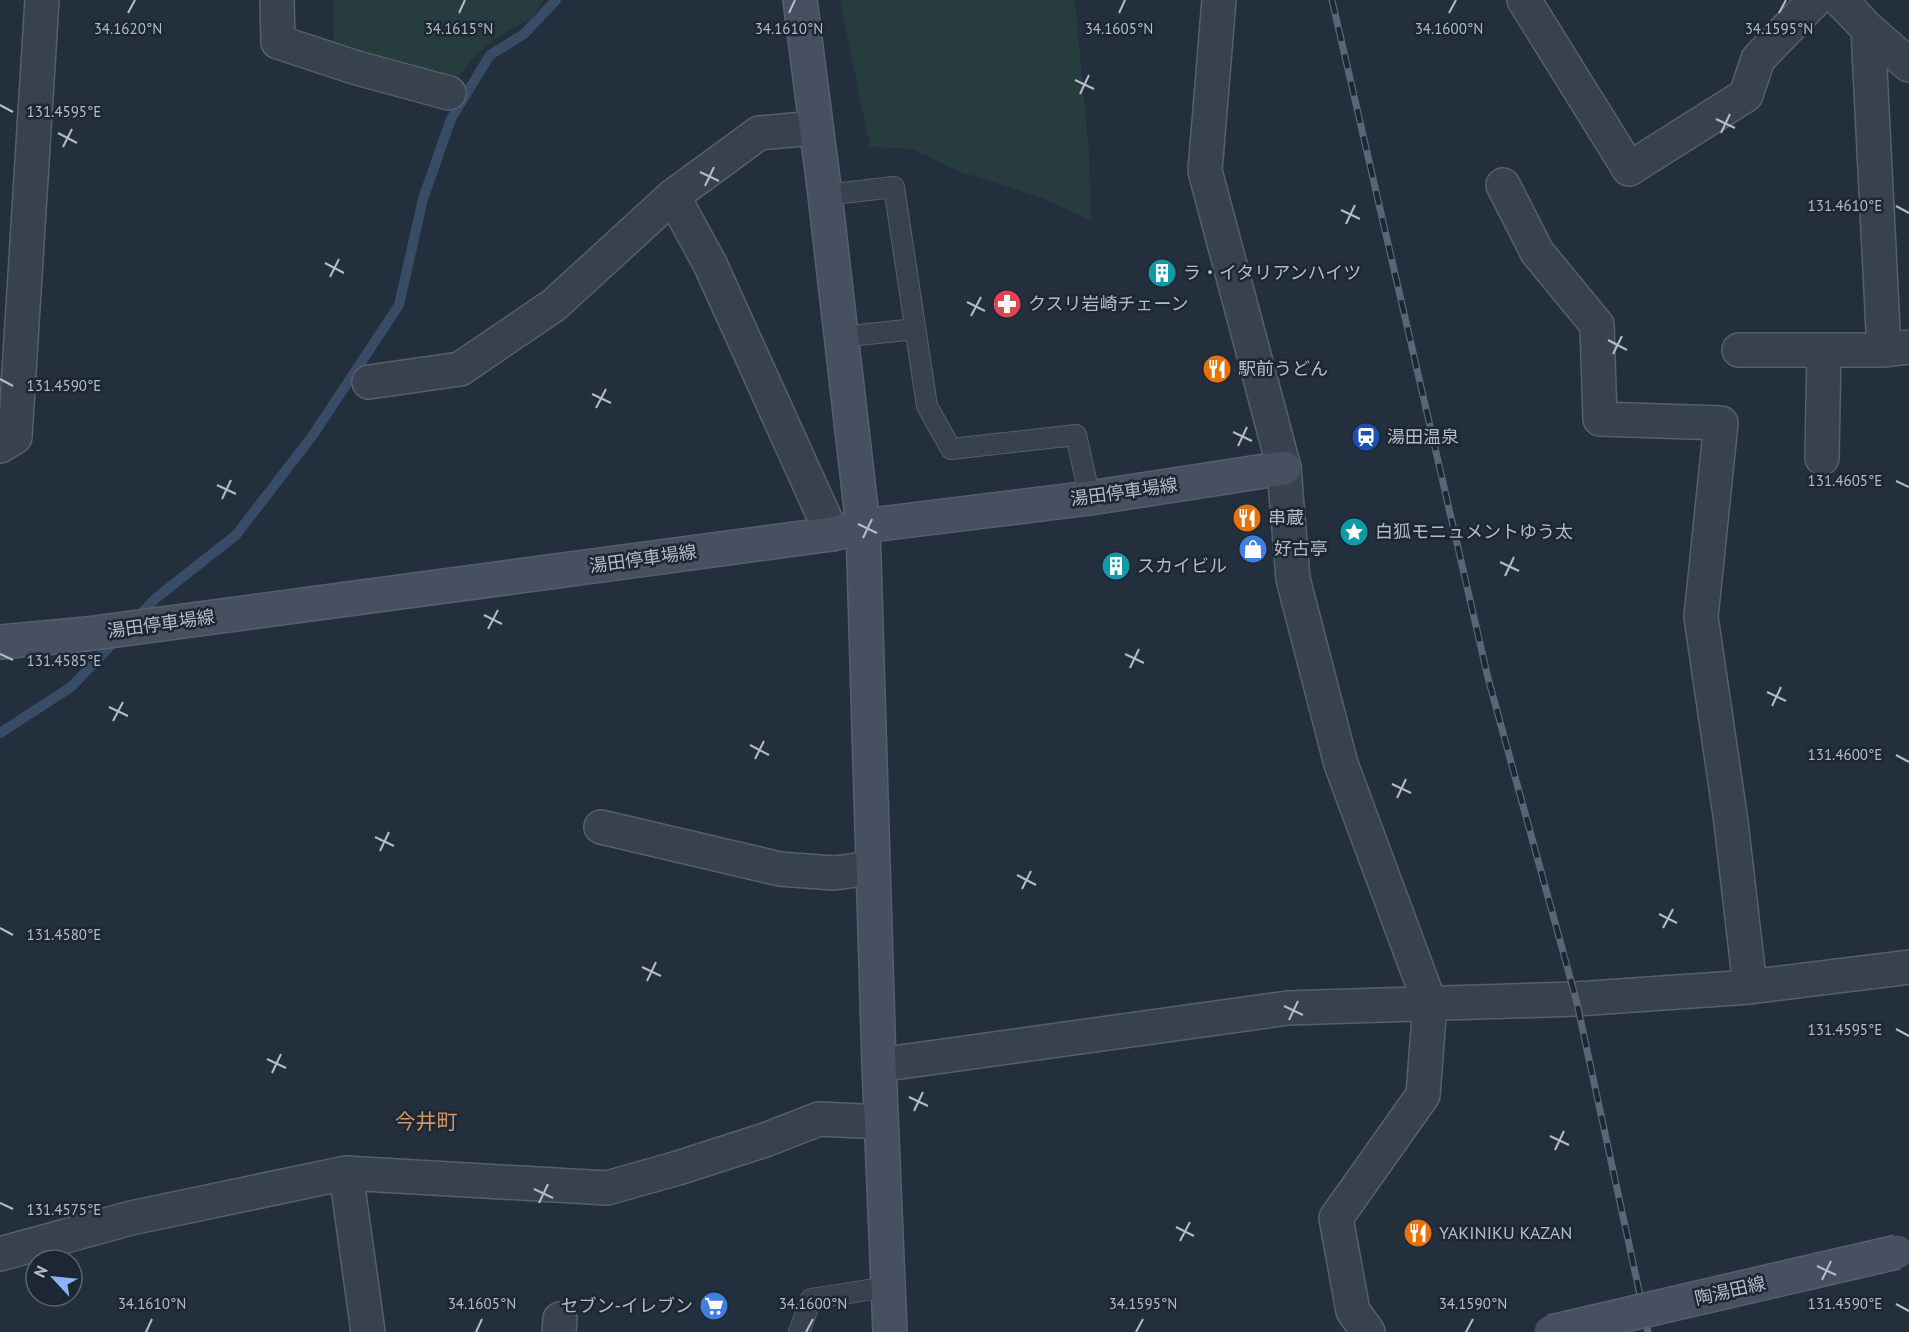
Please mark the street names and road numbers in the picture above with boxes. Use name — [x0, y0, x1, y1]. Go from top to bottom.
street label: 湯田停車場線 — [1069, 473, 1179, 510]
street label: 湯田停車場線 — [588, 540, 698, 577]
street label: 湯田停車場線 — [106, 605, 216, 642]
street label: 陶湯田線 — [1692, 1271, 1768, 1310]

